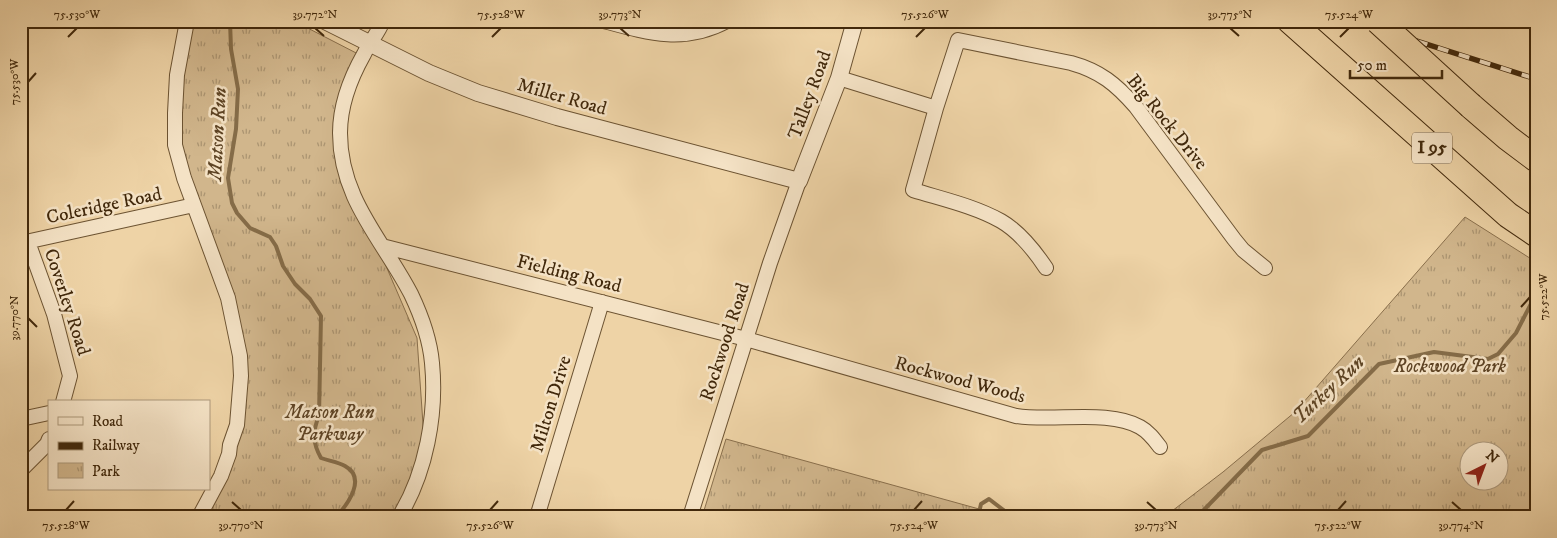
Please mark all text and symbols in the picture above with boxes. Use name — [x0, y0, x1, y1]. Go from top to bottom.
text: 75.530°W — [54, 7, 101, 22]
text: 39.772°N — [293, 7, 338, 22]
text: 75.528°W — [477, 7, 526, 22]
text: 39.773°N — [598, 7, 642, 22]
text: 75.526°W — [901, 7, 950, 22]
text: 39.775°N — [1208, 7, 1253, 22]
text: 75.524°W — [1325, 7, 1374, 22]
street label: Talley Road — [783, 47, 837, 142]
scale bar — [1350, 48, 1442, 80]
text: 50 m — [1357, 56, 1387, 75]
text: 75.530°W — [7, 58, 22, 105]
street label: Big Rock Drive — [1122, 70, 1212, 174]
street label: Miller Road — [515, 73, 610, 121]
water label: Matson Run — [203, 87, 233, 183]
road number: I 95 — [1412, 132, 1452, 164]
street label: Coleridge Road — [44, 182, 164, 229]
street label: Coverley Road — [39, 246, 95, 359]
street label: Fielding Road — [514, 250, 624, 298]
text: 75.522°W — [1536, 272, 1551, 321]
street label: Rockwood Road — [695, 280, 755, 404]
text: 39.770°N — [7, 295, 22, 341]
water label: Turkey Run — [1288, 350, 1370, 430]
street label: Rockwood Woods — [892, 352, 1028, 408]
street label: Milton Drive — [525, 353, 577, 455]
park label: Rockwood Park — [1393, 355, 1506, 378]
legend — [48, 400, 210, 490]
park label: Matson Run Parkway — [284, 401, 375, 446]
text: Road — [92, 412, 124, 431]
text: Railway — [92, 436, 140, 455]
north arrow — [1460, 440, 1510, 490]
text: N — [1482, 447, 1503, 468]
text: Park — [92, 462, 121, 481]
text: 75.528°W — [42, 518, 91, 533]
text: 39.770°N — [218, 518, 264, 533]
text: 75.526°W — [466, 518, 515, 533]
text: 75.524°W — [890, 518, 939, 533]
text: 39.773°N — [1134, 518, 1178, 533]
text: 75.522°W — [1314, 518, 1363, 533]
text: 39.774°N — [1438, 518, 1484, 533]

